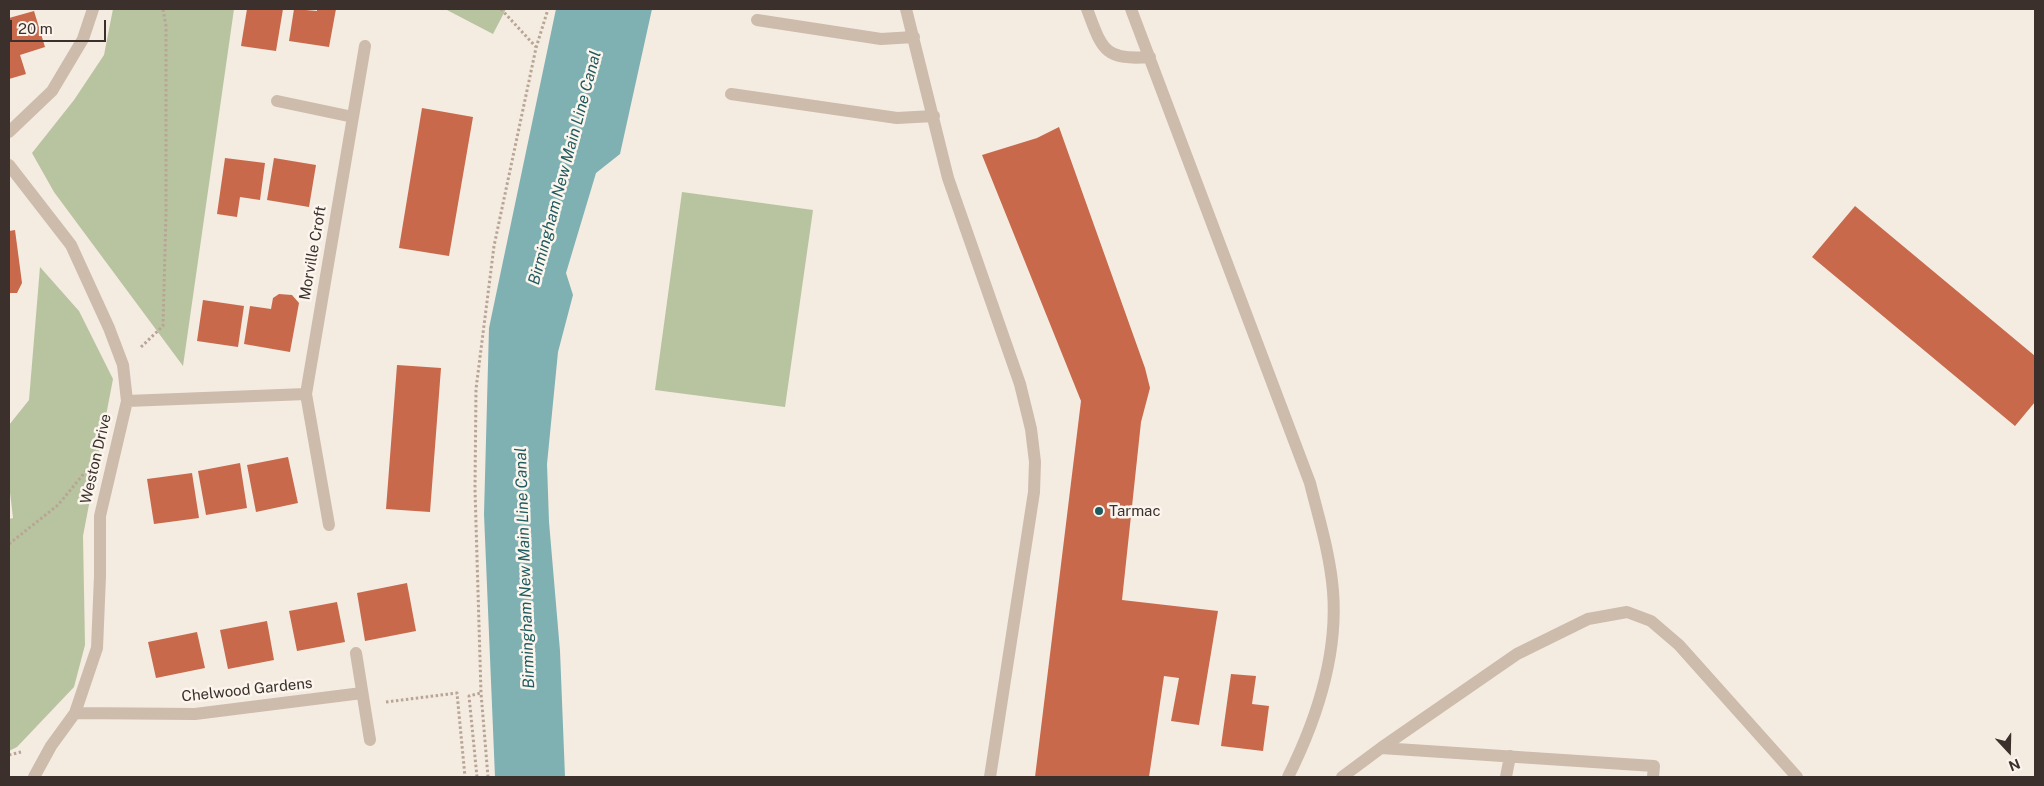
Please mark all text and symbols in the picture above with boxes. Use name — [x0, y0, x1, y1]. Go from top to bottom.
scale bar — [12, 10, 109, 42]
text: 20 m — [18, 20, 53, 37]
water label: Birmingham New Main Line Canal — [525, 49, 605, 287]
street label: Morville Croft — [296, 205, 330, 301]
street label: Weston Drive — [77, 412, 115, 506]
water label: Birmingham New Main Line Canal — [511, 447, 539, 689]
place label: Tarmac — [1109, 502, 1161, 520]
marker: Tarmac — [1093, 505, 1105, 517]
street label: Chelwood Gardens — [181, 674, 313, 706]
north arrow — [1984, 726, 2034, 776]
text: N — [2006, 756, 2022, 774]

